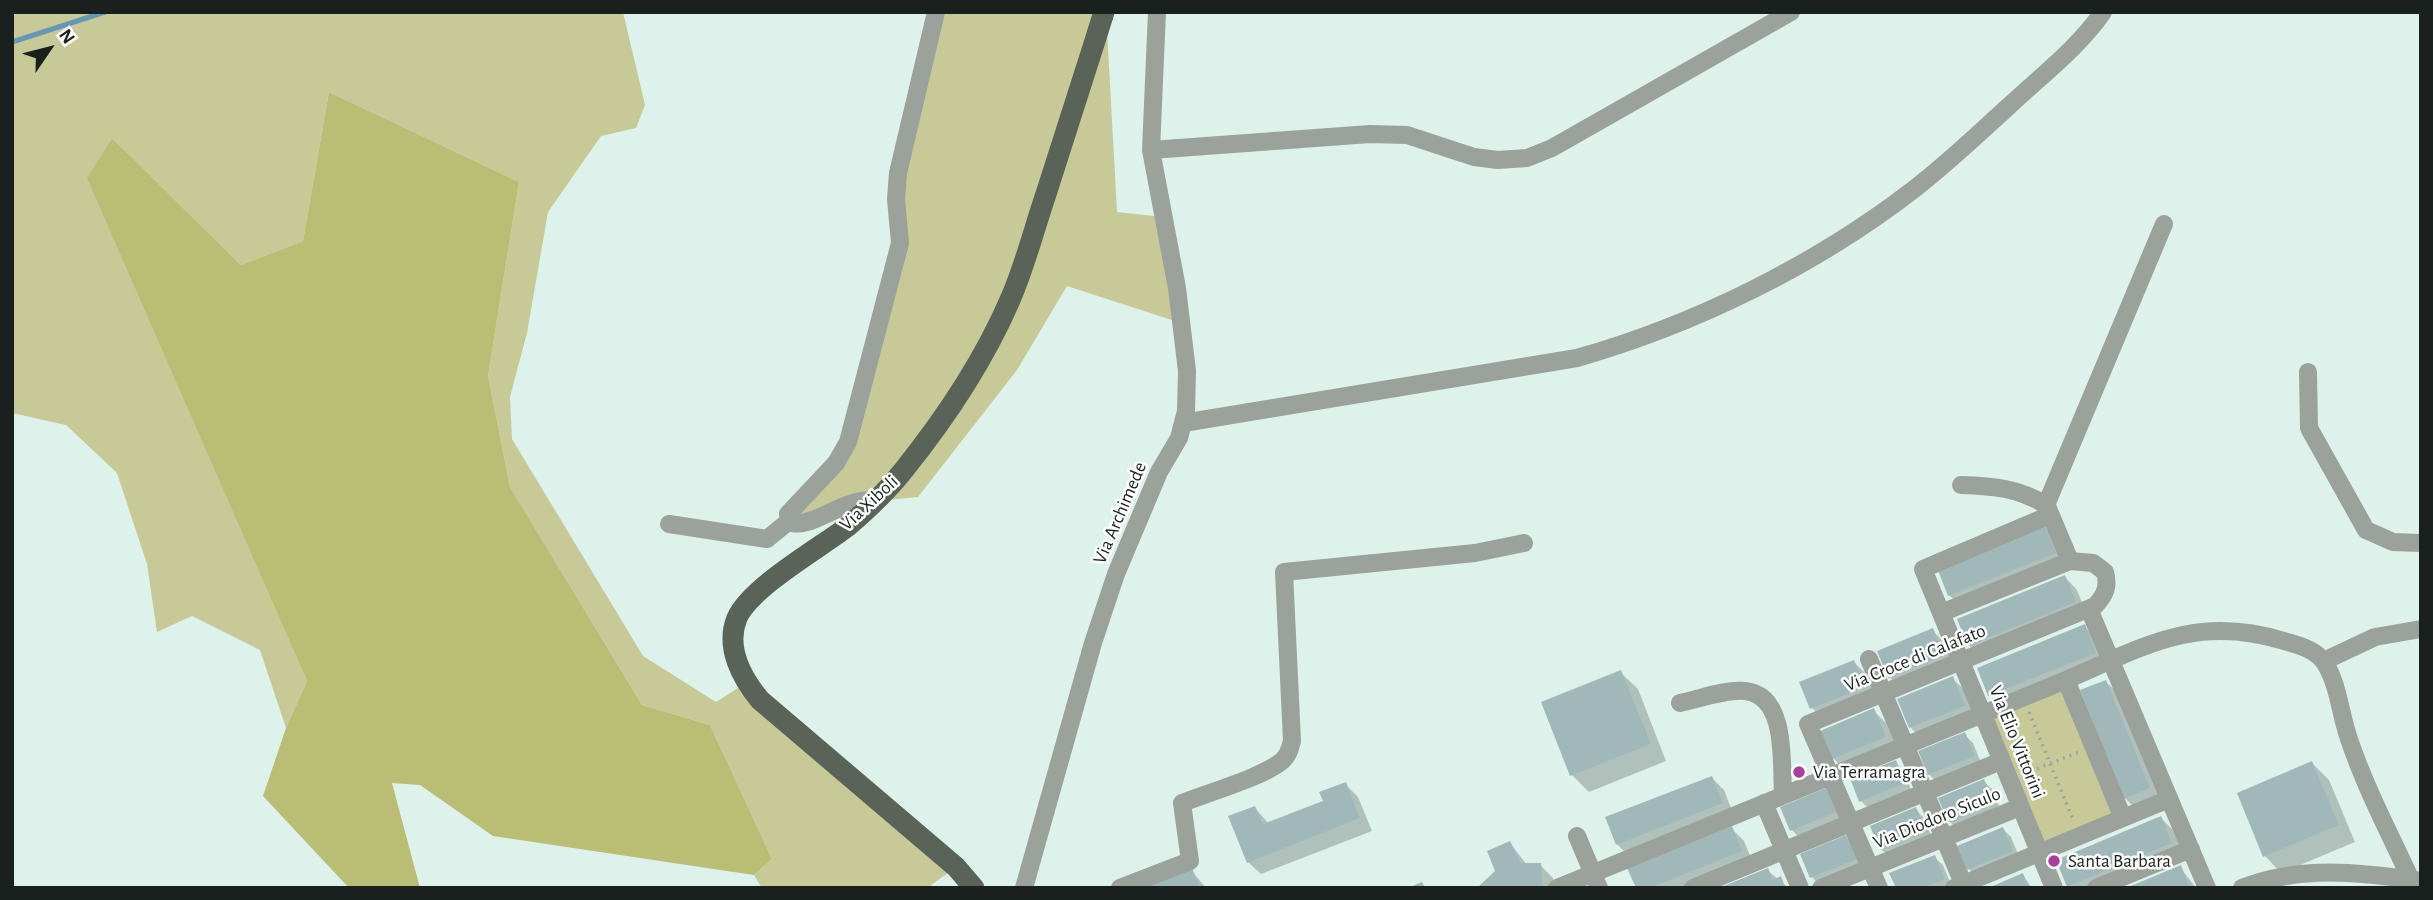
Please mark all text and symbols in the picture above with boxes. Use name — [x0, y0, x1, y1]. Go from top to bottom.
north arrow — [14, 14, 84, 84]
text: N — [55, 26, 78, 48]
street label: Via Archimede — [1088, 459, 1152, 567]
street label: Via Xiboli — [835, 470, 903, 536]
street label: Via Croce di Calafato — [1841, 619, 1989, 697]
street label: Via Elio Vittorini — [1984, 682, 2050, 802]
place label: Via Terramagra — [1813, 761, 1926, 783]
marker: Via Terramagra — [1791, 764, 1807, 780]
street label: Via Diodoro Siculo — [1870, 782, 2004, 854]
place label: Santa Barbara — [2068, 850, 2171, 872]
marker: Santa Barbara — [2046, 853, 2062, 869]

